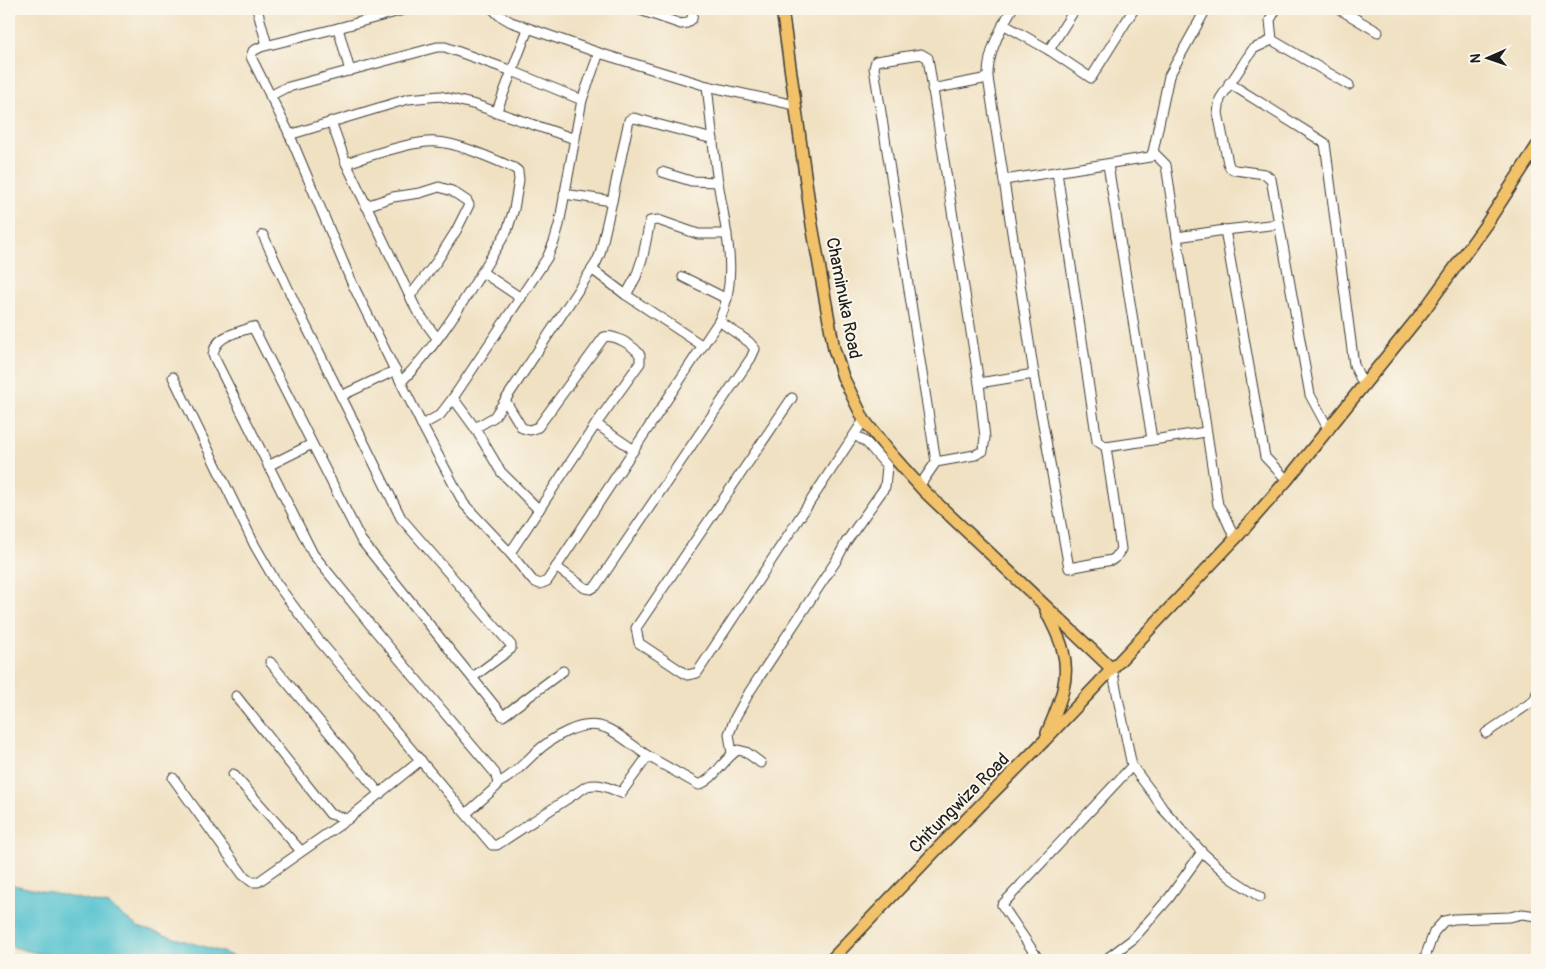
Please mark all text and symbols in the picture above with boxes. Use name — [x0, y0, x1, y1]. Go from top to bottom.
north arrow — [1464, 32, 1514, 82]
text: N — [1467, 53, 1484, 63]
street label: Chaminuka Road — [820, 235, 867, 361]
street label: Chitungwiza Road — [904, 748, 1014, 858]

